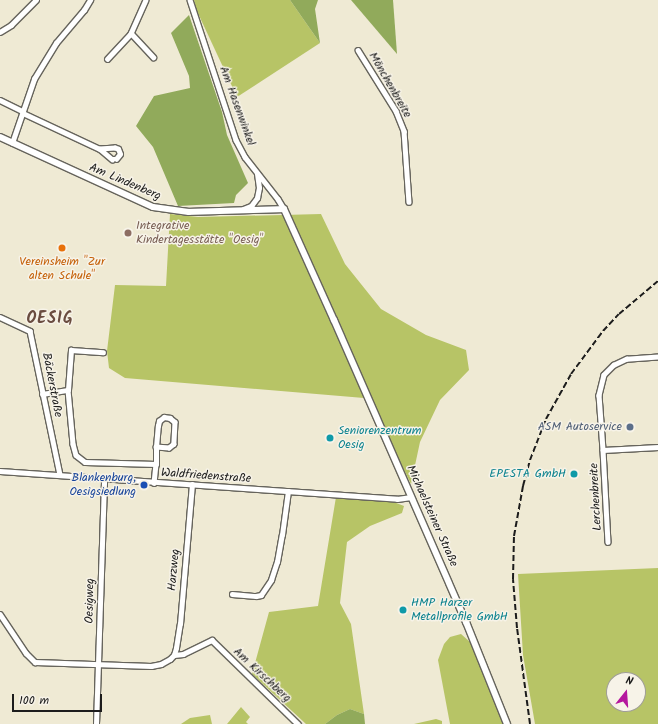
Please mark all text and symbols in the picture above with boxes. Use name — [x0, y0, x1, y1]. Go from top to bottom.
street label: Mönchenbreite — [365, 50, 415, 120]
street label: Am Hasenwinkel — [216, 64, 258, 148]
street label: Am Lindenberg — [87, 160, 163, 204]
place label: Integrative Kindertagesstätte "Oesig" — [136, 219, 263, 247]
marker: Integrative Kindertagesstätte "Oesig" — [123, 228, 133, 238]
marker: Vereinsheim "Zur alten Schule" — [57, 243, 67, 253]
place label: Vereinsheim "Zur alten Schule" — [19, 255, 105, 283]
district label: OESIG — [26, 309, 74, 329]
street label: Bäckerstraße — [39, 352, 65, 418]
place label: ASM Autoservice — [538, 420, 622, 434]
marker: ASM Autoservice — [625, 422, 635, 432]
place label: Seniorenzentrum Oesig — [338, 424, 421, 452]
marker: Seniorenzentrum Oesig — [325, 433, 335, 443]
street label: Michaelsteiner Straße — [403, 463, 461, 569]
street label: Lerchenbreite — [587, 463, 605, 531]
street label: Waldfriedenstraße — [160, 466, 252, 486]
place label: EPESTA GmbH — [489, 467, 566, 481]
marker: EPESTA GmbH — [569, 469, 579, 479]
place label: Blankenburg, Oesigsiedlung — [69, 471, 136, 499]
marker: Blankenburg, Oesigsiedlung — [139, 480, 149, 490]
street label: Harzweg — [165, 548, 183, 592]
street label: Oesigweg — [82, 578, 98, 624]
place label: HMP Harzer Metallprofile GmbH — [411, 596, 508, 624]
marker: HMP Harzer Metallprofile GmbH — [398, 605, 408, 615]
street label: Am Kirschberg — [230, 645, 294, 705]
north arrow — [606, 672, 646, 712]
text: N — [623, 672, 635, 691]
scale bar — [14, 686, 104, 712]
text: 100 m — [19, 691, 49, 710]

